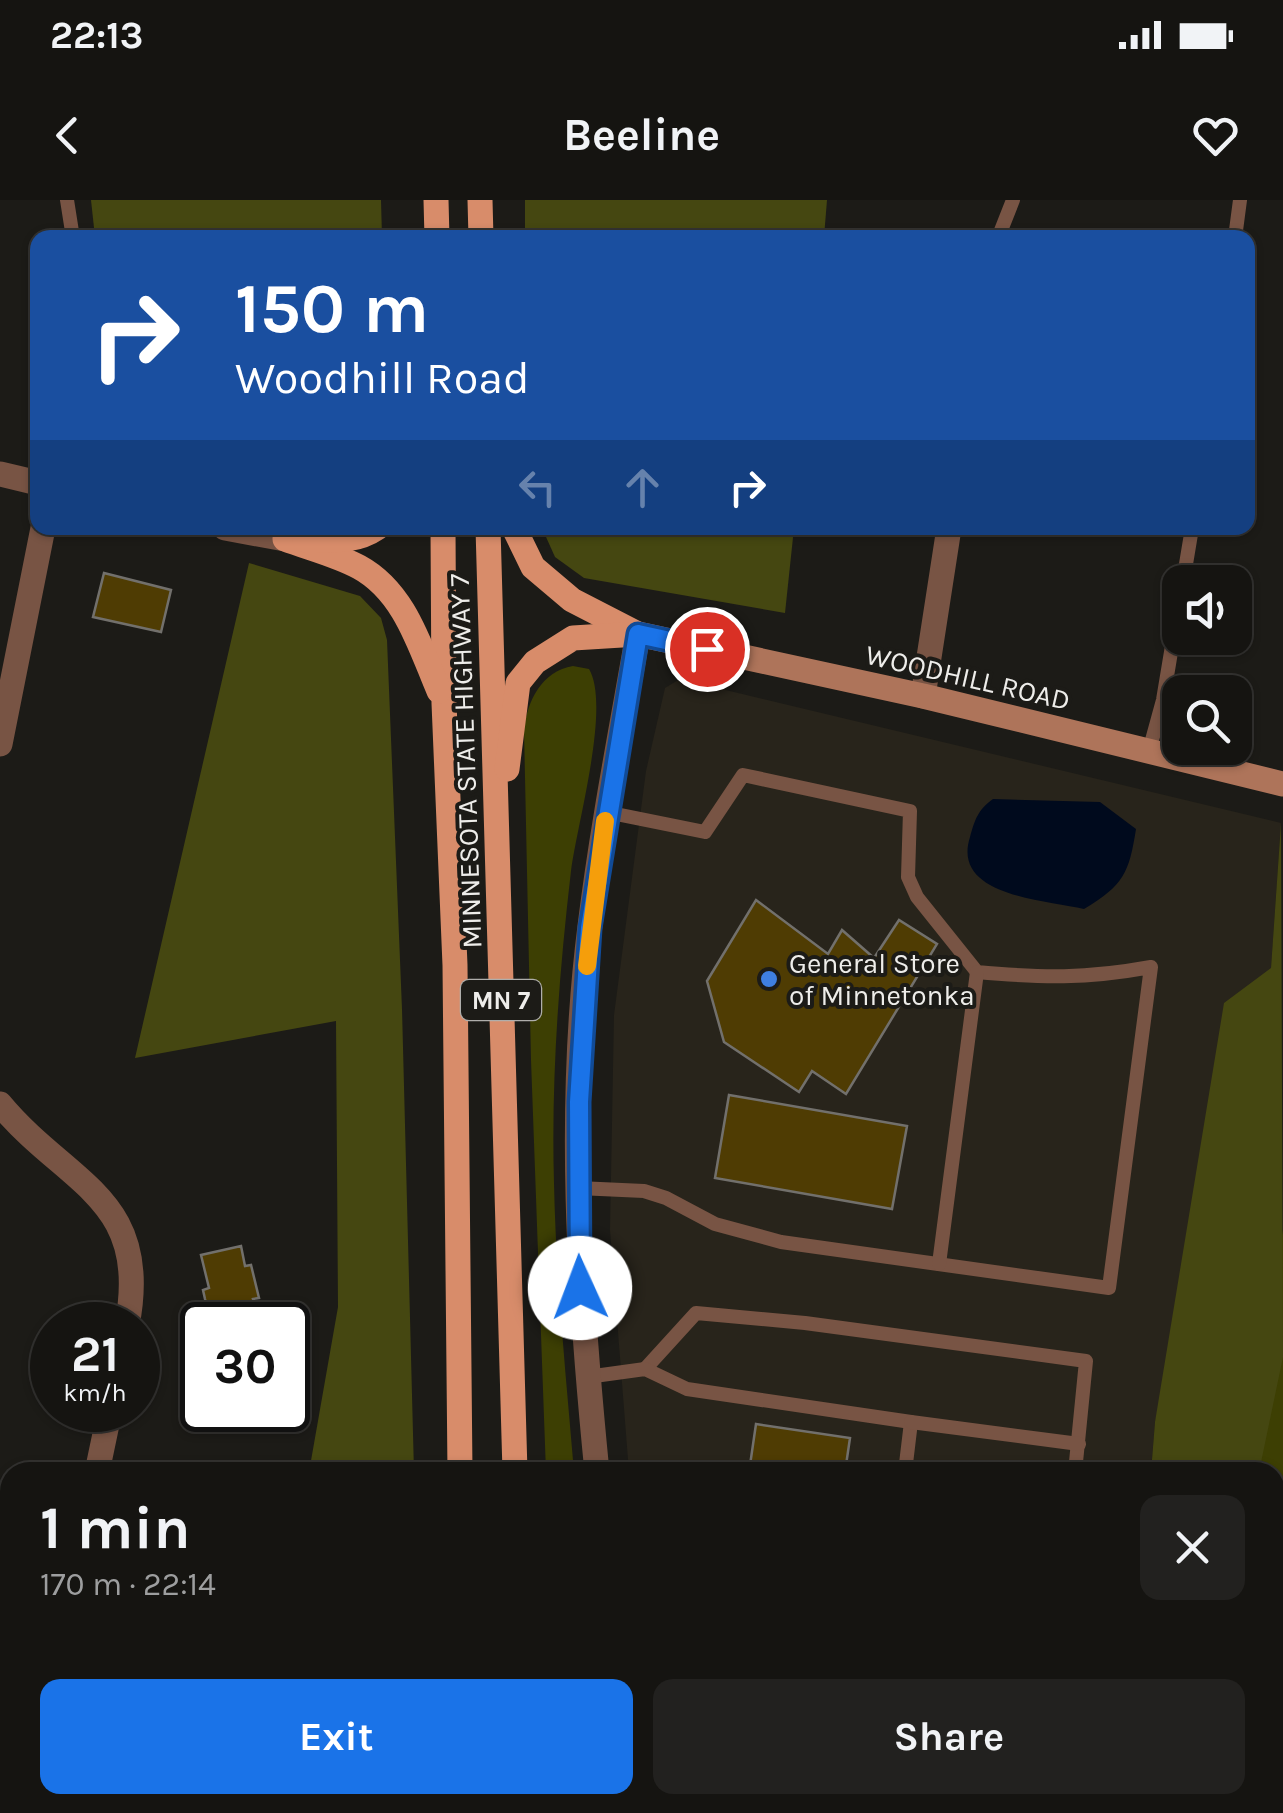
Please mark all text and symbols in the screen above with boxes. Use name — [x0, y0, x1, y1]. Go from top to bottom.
text: 22:13 — [50, 13, 143, 58]
icon: back — [40, 108, 95, 163]
icon: heart — [1188, 108, 1243, 163]
text: Beeline — [563, 109, 720, 161]
text: 150 m — [235, 268, 429, 350]
icon: right — [70, 270, 200, 400]
text: Woodhill Road — [235, 352, 530, 404]
icon: left — [510, 460, 565, 515]
icon: ahead — [615, 460, 670, 515]
icon: right — [720, 460, 775, 515]
map controls — [1162, 565, 1252, 765]
button: sound — [1162, 565, 1252, 655]
street label: MINNESOTA STATE HIGHWAY 7 — [442, 573, 489, 949]
pin — [665, 607, 750, 692]
icon: arrive — [680, 622, 735, 677]
street label: WOODHILL ROAD — [862, 638, 1073, 717]
button: search — [1162, 675, 1252, 765]
place label: General Store of Minnetonka — [789, 947, 975, 1012]
marker: General Store of Minnetonka — [758, 968, 780, 990]
road number: MN 7 — [461, 980, 541, 1020]
position arrow — [528, 1236, 632, 1340]
speed limit sign: 30 — [180, 1302, 310, 1432]
text: 21 — [71, 1325, 119, 1384]
text: km/h — [63, 1378, 127, 1407]
text: 1 min — [40, 1493, 191, 1563]
button: close — [1140, 1495, 1245, 1600]
text: 170 m · 22:14 — [40, 1566, 216, 1603]
button: Exit — [40, 1679, 633, 1794]
button: Share — [653, 1679, 1245, 1794]

